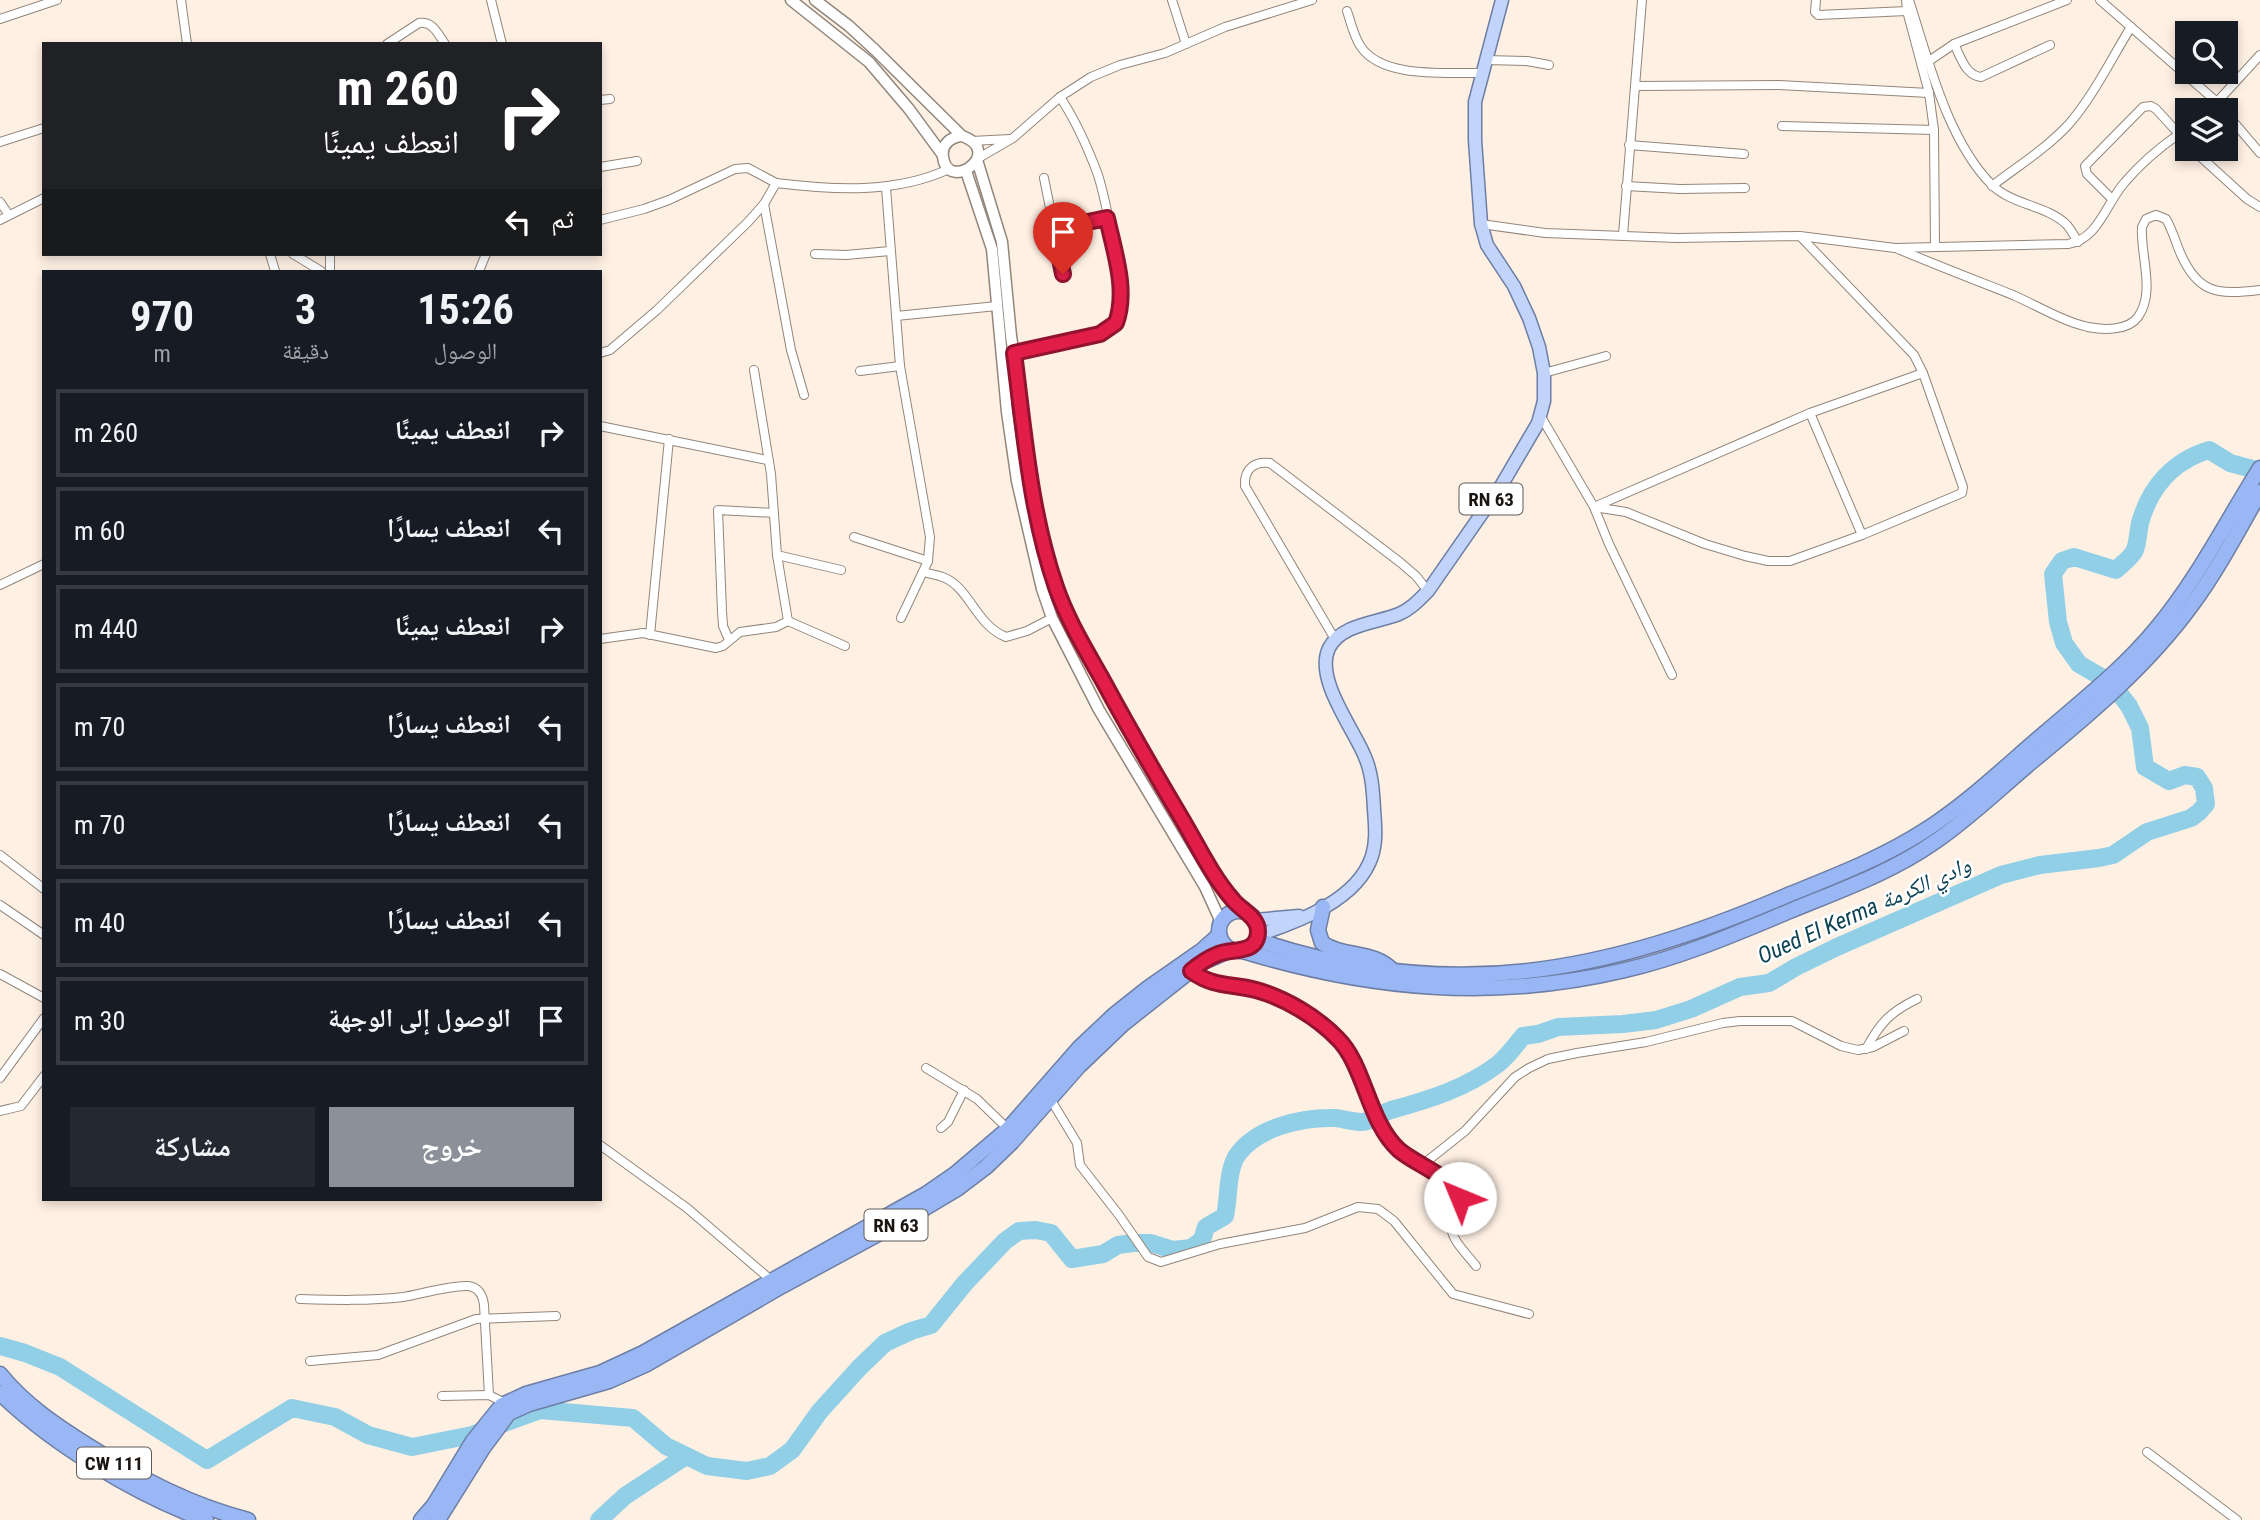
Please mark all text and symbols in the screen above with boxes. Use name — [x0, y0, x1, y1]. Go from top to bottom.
map controls — [2175, 21, 2238, 161]
button: search — [2175, 21, 2238, 84]
text: 260 m — [337, 60, 459, 117]
icon: right — [483, 70, 574, 161]
button: layers — [2175, 98, 2238, 161]
text: انعطف يمينًا — [323, 123, 459, 161]
pin — [1033, 202, 1093, 274]
icon: left — [499, 203, 537, 241]
text: ثم — [551, 204, 574, 234]
icon: arrive — [1044, 213, 1082, 251]
text: 3 — [295, 285, 316, 334]
text: 15:26 — [417, 285, 514, 334]
text: 970 — [130, 292, 194, 341]
text: دقيقة — [282, 338, 329, 365]
text: الوصول — [434, 338, 497, 365]
text: m — [153, 341, 171, 368]
icon: right — [532, 414, 570, 452]
text: انعطف يمينًا — [395, 415, 511, 445]
text: 260 m — [74, 418, 138, 448]
road number: RN 63 — [1460, 484, 1522, 514]
icon: left — [532, 512, 570, 550]
text: انعطف يسارًا — [387, 513, 511, 543]
text: 60 m — [74, 516, 125, 546]
icon: right — [532, 610, 570, 648]
text: انعطف يمينًا — [395, 611, 511, 641]
text: 440 m — [74, 614, 138, 644]
icon: left — [532, 708, 570, 746]
text: انعطف يسارًا — [387, 709, 511, 739]
text: 70 m — [74, 712, 125, 742]
icon: left — [532, 806, 570, 844]
text: انعطف يسارًا — [387, 807, 511, 837]
text: 70 m — [74, 810, 125, 840]
water label: Oued El Kerma وادي الكرمة — [1753, 851, 1977, 974]
icon: left — [532, 904, 570, 942]
text: انعطف يسارًا — [387, 905, 511, 935]
text: 40 m — [74, 908, 125, 938]
icon: arrive — [532, 1002, 570, 1040]
text: الوصول إلى الوجهة — [328, 1003, 511, 1033]
text: 30 m — [74, 1006, 125, 1036]
button: مشاركة — [70, 1107, 315, 1187]
button: خروج — [329, 1107, 574, 1187]
position arrow — [1423, 1161, 1497, 1235]
road number: RN 63 — [864, 1210, 928, 1240]
road number: CW 111 — [77, 1448, 151, 1478]

